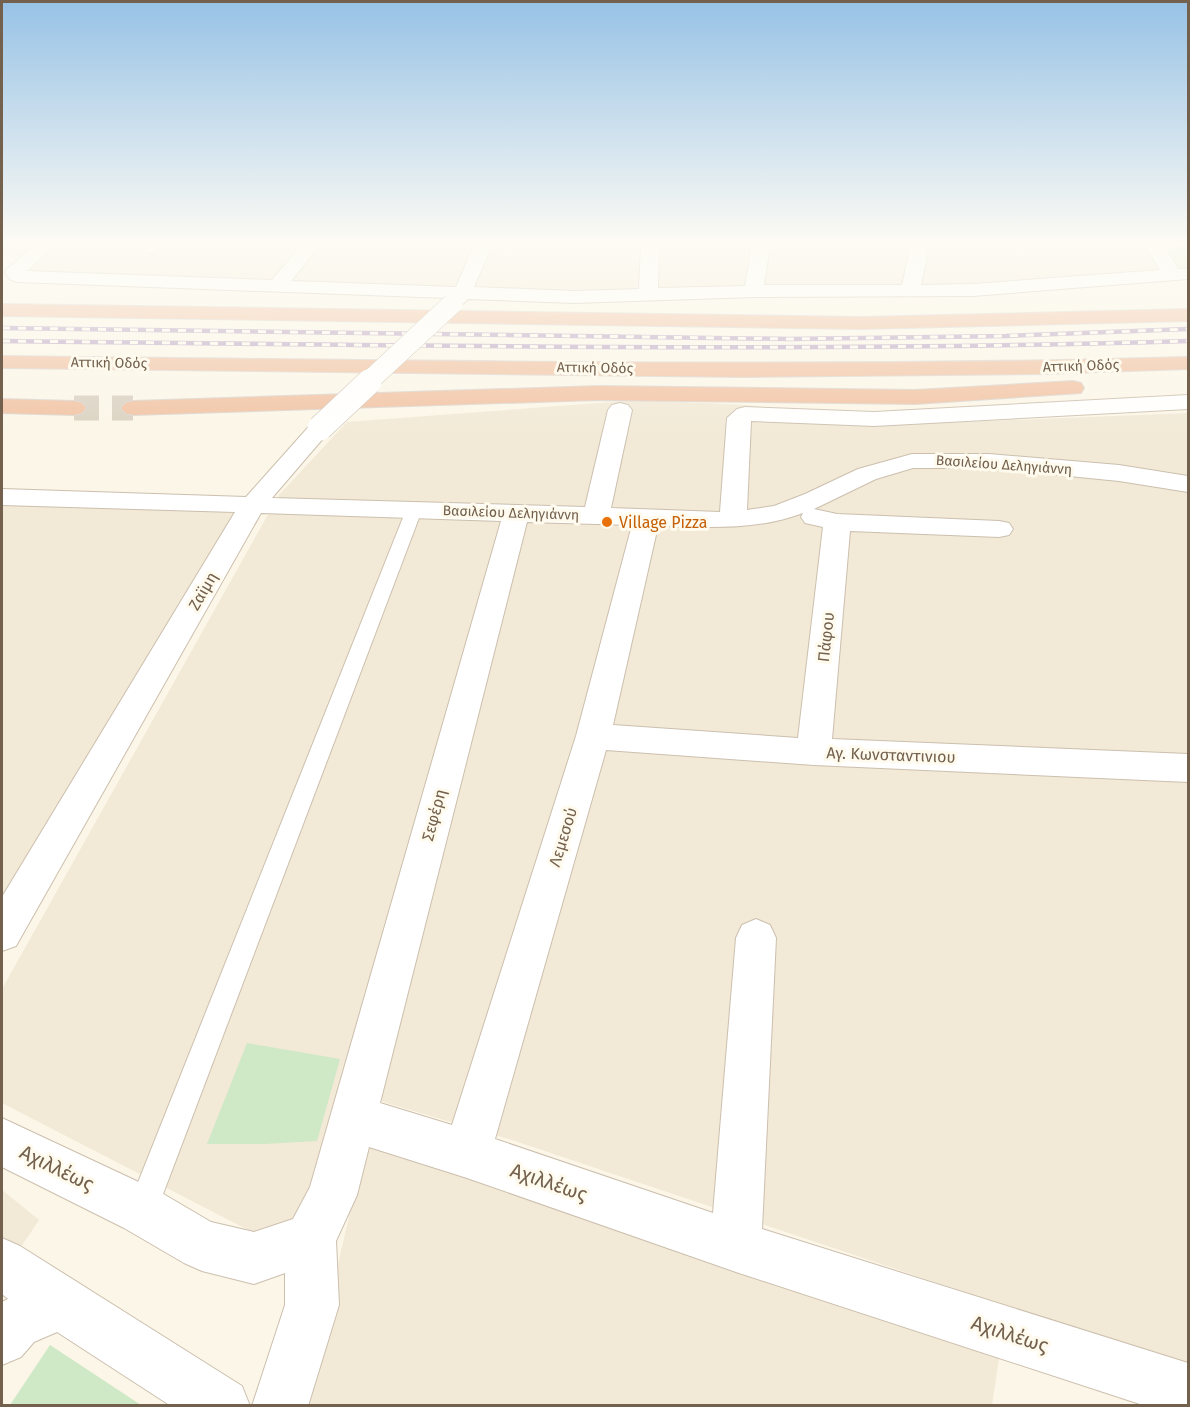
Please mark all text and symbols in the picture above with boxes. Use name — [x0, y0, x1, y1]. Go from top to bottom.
street label: Αττική Οδός — [71, 354, 148, 372]
street label: Αττική Οδός — [1043, 356, 1120, 376]
street label: Αττική Οδός — [557, 359, 634, 377]
street label: Βασιλείου Δεληγιάννη — [935, 452, 1073, 478]
street label: Βασιλείου Δεληγιάννη — [442, 502, 580, 524]
place label: Village Pizza — [619, 513, 708, 532]
marker: Village Pizza — [600, 515, 614, 529]
street label: Ζαϊμη — [185, 569, 221, 613]
street label: Πάφου — [814, 611, 838, 663]
street label: Αγ. Κωνσταντινιου — [826, 743, 956, 767]
street label: Σεφέρη — [418, 787, 450, 843]
street label: Λεμεσού — [545, 805, 581, 869]
street label: Αχιλλέως — [16, 1140, 98, 1196]
street label: Αχιλλέως — [507, 1158, 591, 1206]
street label: Αχιλλέως — [968, 1310, 1052, 1358]

